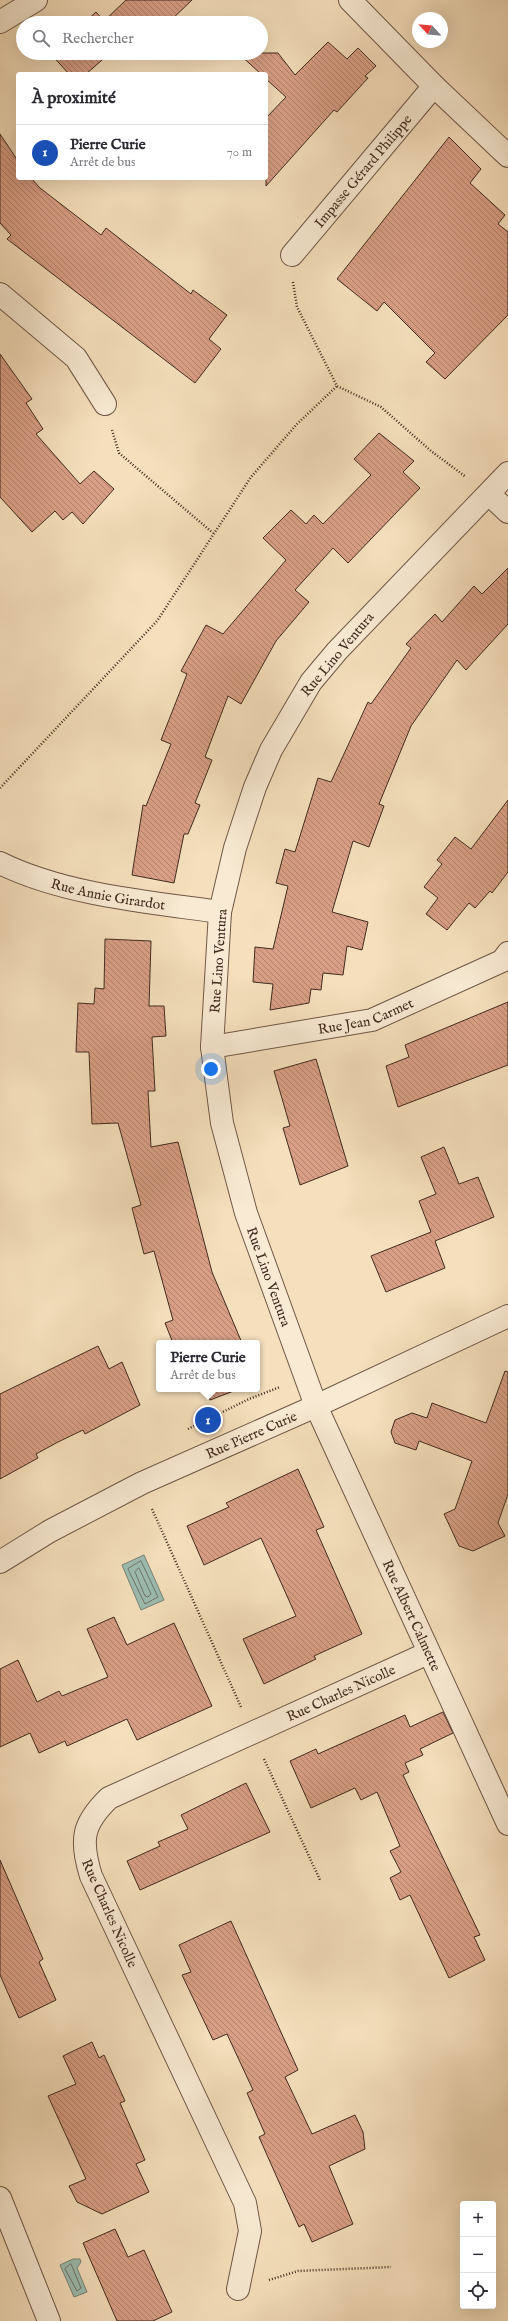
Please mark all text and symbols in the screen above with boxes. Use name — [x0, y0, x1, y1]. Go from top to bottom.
north arrow — [412, 12, 448, 48]
search box — [16, 16, 268, 60]
icon: search — [30, 27, 52, 49]
text: Rechercher — [62, 29, 134, 48]
text: À proximité — [32, 88, 116, 109]
street label: Impasse Gérard Philippe — [311, 111, 417, 232]
text: Pierre Curie — [70, 135, 146, 154]
text: 1 — [43, 144, 47, 161]
text: 70 m — [227, 144, 252, 161]
text: Arrêt de bus — [70, 154, 136, 171]
street label: Rue Lino Ventura — [297, 608, 379, 701]
street label: Rue Annie Girardot — [49, 875, 166, 915]
street label: Rue Lino Ventura — [206, 907, 232, 1014]
street label: Rue Jean Carmet — [317, 994, 417, 1039]
your location — [201, 1059, 221, 1079]
street label: Rue Lino Ventura — [242, 1225, 295, 1330]
popup — [156, 1340, 260, 1392]
text: Pierre Curie — [170, 1348, 246, 1367]
text: Arrêt de bus — [170, 1367, 236, 1384]
pin: 1 — [195, 1405, 221, 1435]
street label: Rue Pierre Curie — [203, 1407, 301, 1464]
street label: Rue Albert Calmette — [378, 1557, 445, 1675]
street label: Rue Charles Nicolle — [284, 1661, 399, 1726]
street label: Rue Charles Nicolle — [77, 1856, 141, 1971]
map controls — [460, 2201, 496, 2309]
button: + — [460, 2201, 496, 2237]
button: − — [460, 2237, 496, 2273]
button: locate — [460, 2273, 496, 2309]

